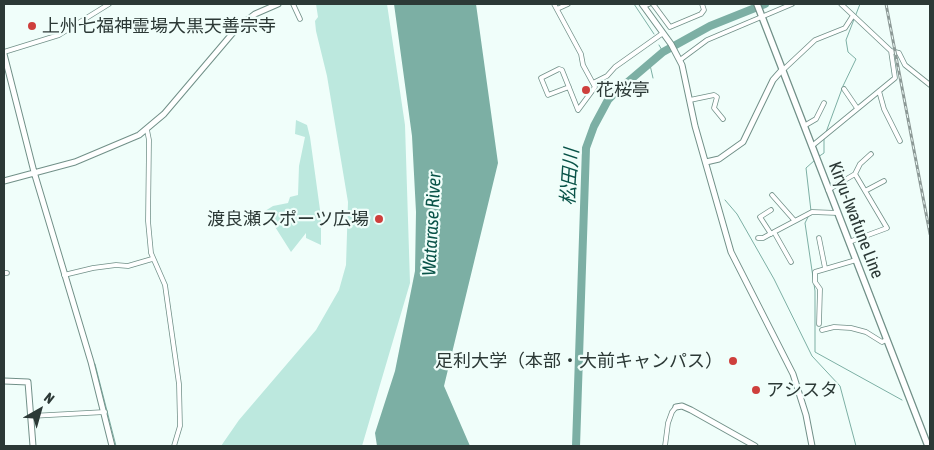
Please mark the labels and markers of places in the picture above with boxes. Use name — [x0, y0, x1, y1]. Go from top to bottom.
place label: 上州七福神霊場大黒天善宗寺 — [42, 15, 276, 37]
marker: 上州七福神霊場大黒天善宗寺 — [26, 20, 38, 32]
place label: 花桜亭 — [596, 79, 650, 101]
marker: 花桜亭 — [580, 84, 592, 96]
place label: 渡良瀬スポーツ広場 — [207, 208, 369, 230]
marker: 渡良瀬スポーツ広場 — [373, 213, 385, 225]
place label: 足利大学（本部・大前キャンパス） — [435, 350, 723, 372]
marker: 足利大学（本部・大前キャンパス） — [727, 355, 739, 367]
place label: アシスタ — [766, 379, 838, 401]
marker: アシスタ — [750, 384, 762, 396]

